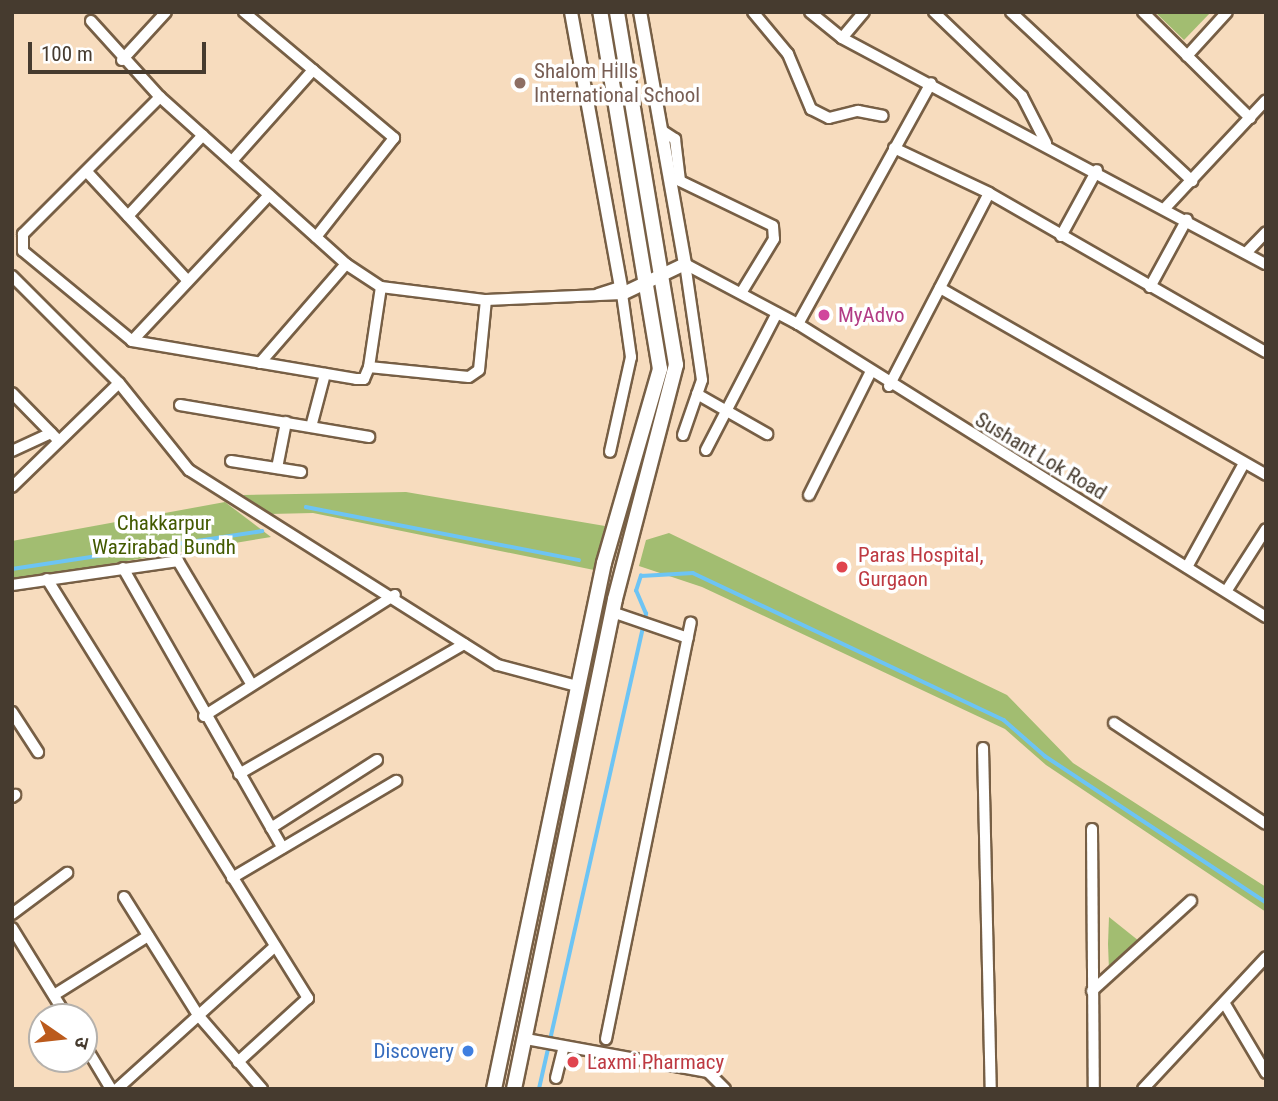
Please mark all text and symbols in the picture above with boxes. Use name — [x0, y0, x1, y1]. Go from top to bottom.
scale bar — [32, 28, 210, 72]
text: 100 m — [41, 42, 93, 66]
place label: Shalom Hills International School — [534, 58, 700, 108]
marker: Shalom Hills International School — [512, 75, 528, 91]
place label: MyAdvo — [838, 302, 905, 328]
marker: MyAdvo — [816, 307, 832, 323]
street label: Sushant Lok Road — [971, 407, 1111, 505]
park label: Chakkarpur Wazirabad Bundh — [92, 510, 236, 560]
place label: Paras Hospital, Gurgaon — [858, 542, 984, 592]
marker: Paras Hospital, Gurgaon — [832, 557, 852, 577]
north arrow — [28, 1003, 98, 1073]
text: उ — [69, 1035, 94, 1051]
place label: Discovery — [374, 1038, 454, 1064]
marker: Discovery — [460, 1043, 476, 1059]
place label: Laxmi Pharmacy — [587, 1049, 724, 1075]
marker: Laxmi Pharmacy — [565, 1054, 581, 1070]

